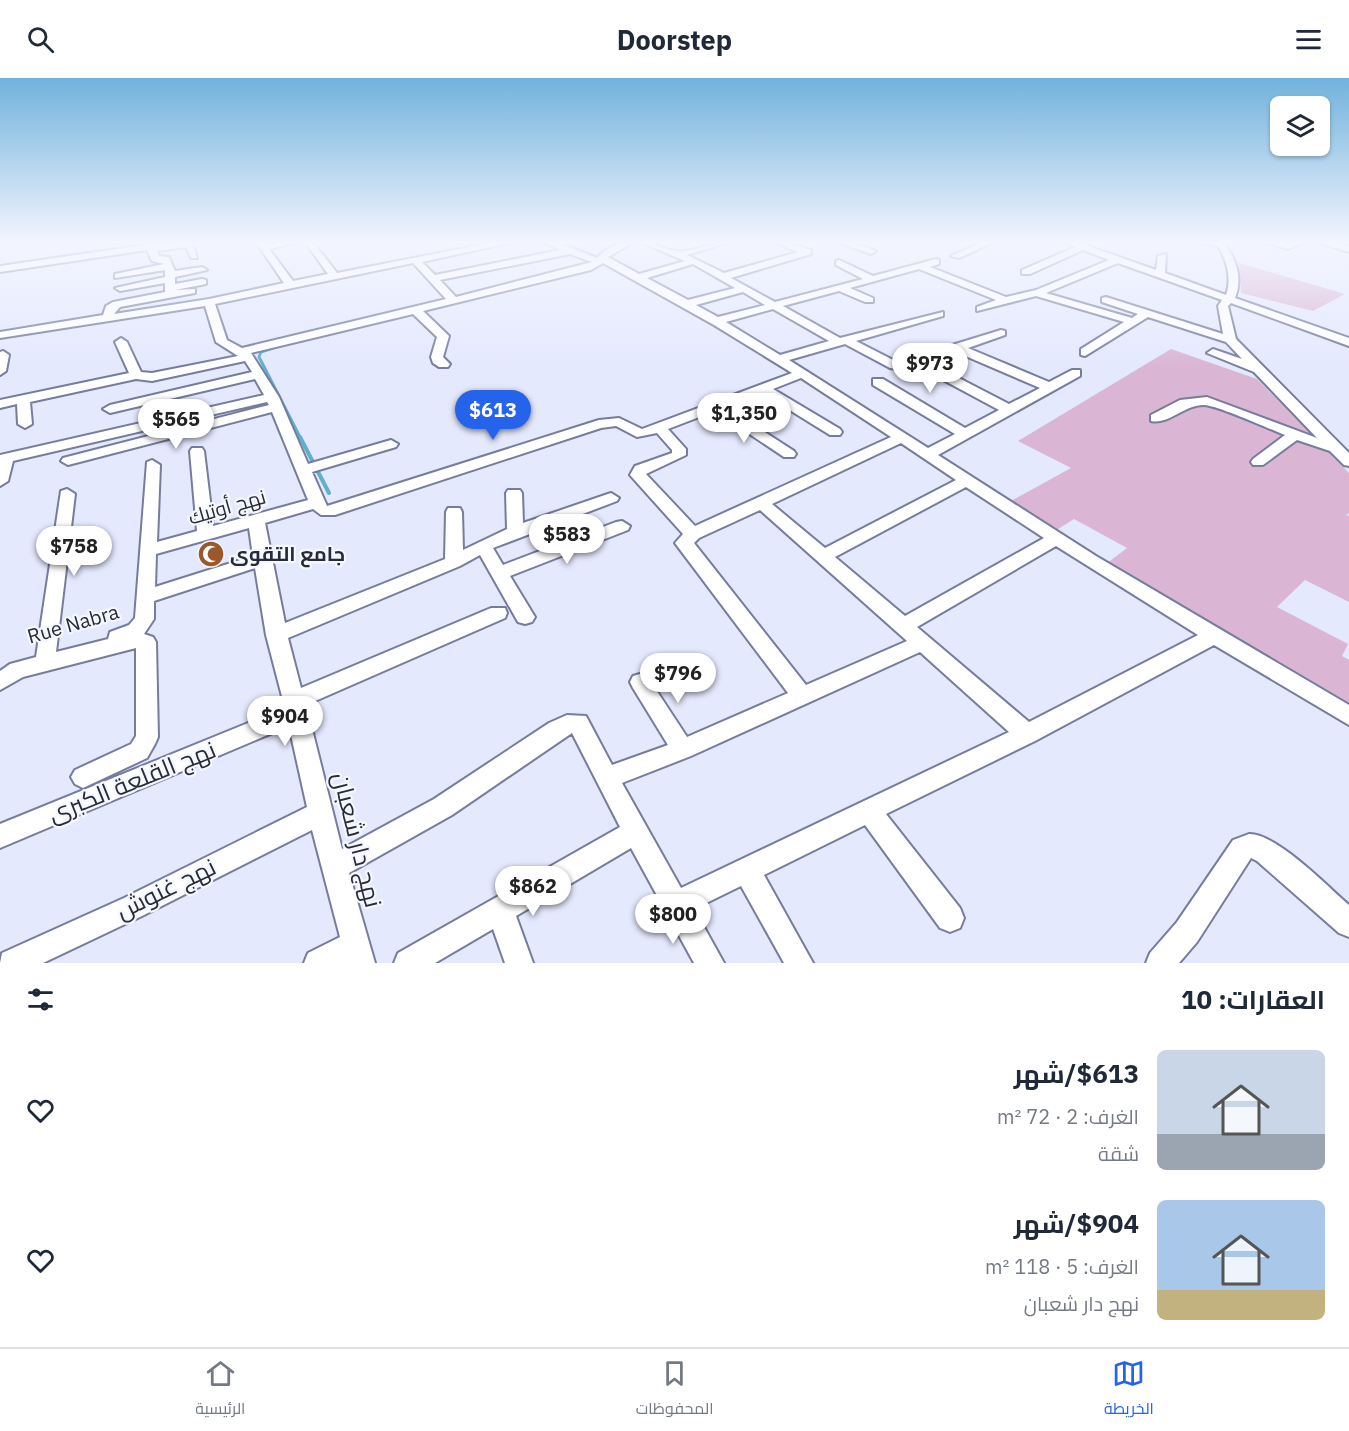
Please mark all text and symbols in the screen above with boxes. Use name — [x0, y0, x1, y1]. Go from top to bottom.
text: Doorstep — [617, 22, 732, 57]
icon: search — [24, 23, 57, 56]
icon: menu — [1292, 23, 1325, 56]
map controls — [1270, 96, 1330, 156]
button: layers — [1270, 96, 1330, 156]
pin: $973 — [894, 343, 966, 394]
text: $973 — [906, 349, 954, 376]
pin: $613 — [457, 390, 529, 441]
pin: $1,350 — [695, 393, 793, 444]
text: $613 — [469, 396, 517, 423]
pin: $565 — [140, 399, 212, 450]
text: $1,350 — [711, 399, 777, 426]
text: $565 — [152, 405, 200, 432]
street label: نهج أوتيك — [185, 483, 269, 531]
pin: $583 — [531, 514, 603, 565]
text: $583 — [543, 520, 591, 547]
pin: $758 — [38, 526, 110, 577]
text: $758 — [50, 532, 98, 559]
mosque icon: جامع التقوى — [196, 539, 226, 569]
place label: جامع التقوى — [230, 540, 345, 568]
street label: Rue Nabra — [24, 597, 122, 649]
pin: $796 — [642, 653, 714, 704]
text: $796 — [654, 659, 702, 686]
pin: $904 — [249, 696, 321, 747]
text: $904 — [261, 702, 309, 729]
street label: نهج القلعة الكبرى — [43, 733, 221, 830]
street label: نهج دار شعبان — [325, 769, 390, 911]
street label: نهج غنوش — [110, 850, 221, 927]
pin: $862 — [497, 866, 569, 917]
text: $862 — [509, 872, 557, 899]
pin: $800 — [637, 894, 709, 945]
text: $800 — [649, 900, 697, 927]
text: العقارات: 10 — [1181, 982, 1325, 1016]
icon: filters — [24, 983, 57, 1016]
text: $613/شهر — [1014, 1056, 1139, 1090]
icon: home — [1205, 1074, 1277, 1146]
icon: heart — [24, 1094, 57, 1127]
text: الغرف: 2 · 72 m² — [997, 1103, 1139, 1130]
text: شقة — [1098, 1140, 1139, 1167]
text: $904/شهر — [1014, 1206, 1139, 1240]
icon: home — [1205, 1224, 1277, 1296]
icon: heart — [24, 1244, 57, 1277]
text: الغرف: 5 · 118 m² — [985, 1253, 1139, 1280]
text: نهج دار شعبان — [1024, 1290, 1139, 1317]
tab: الرئيسية — [195, 1357, 245, 1423]
tab: المحفوظات — [636, 1357, 714, 1423]
tab: الخريطة — [1104, 1357, 1154, 1423]

